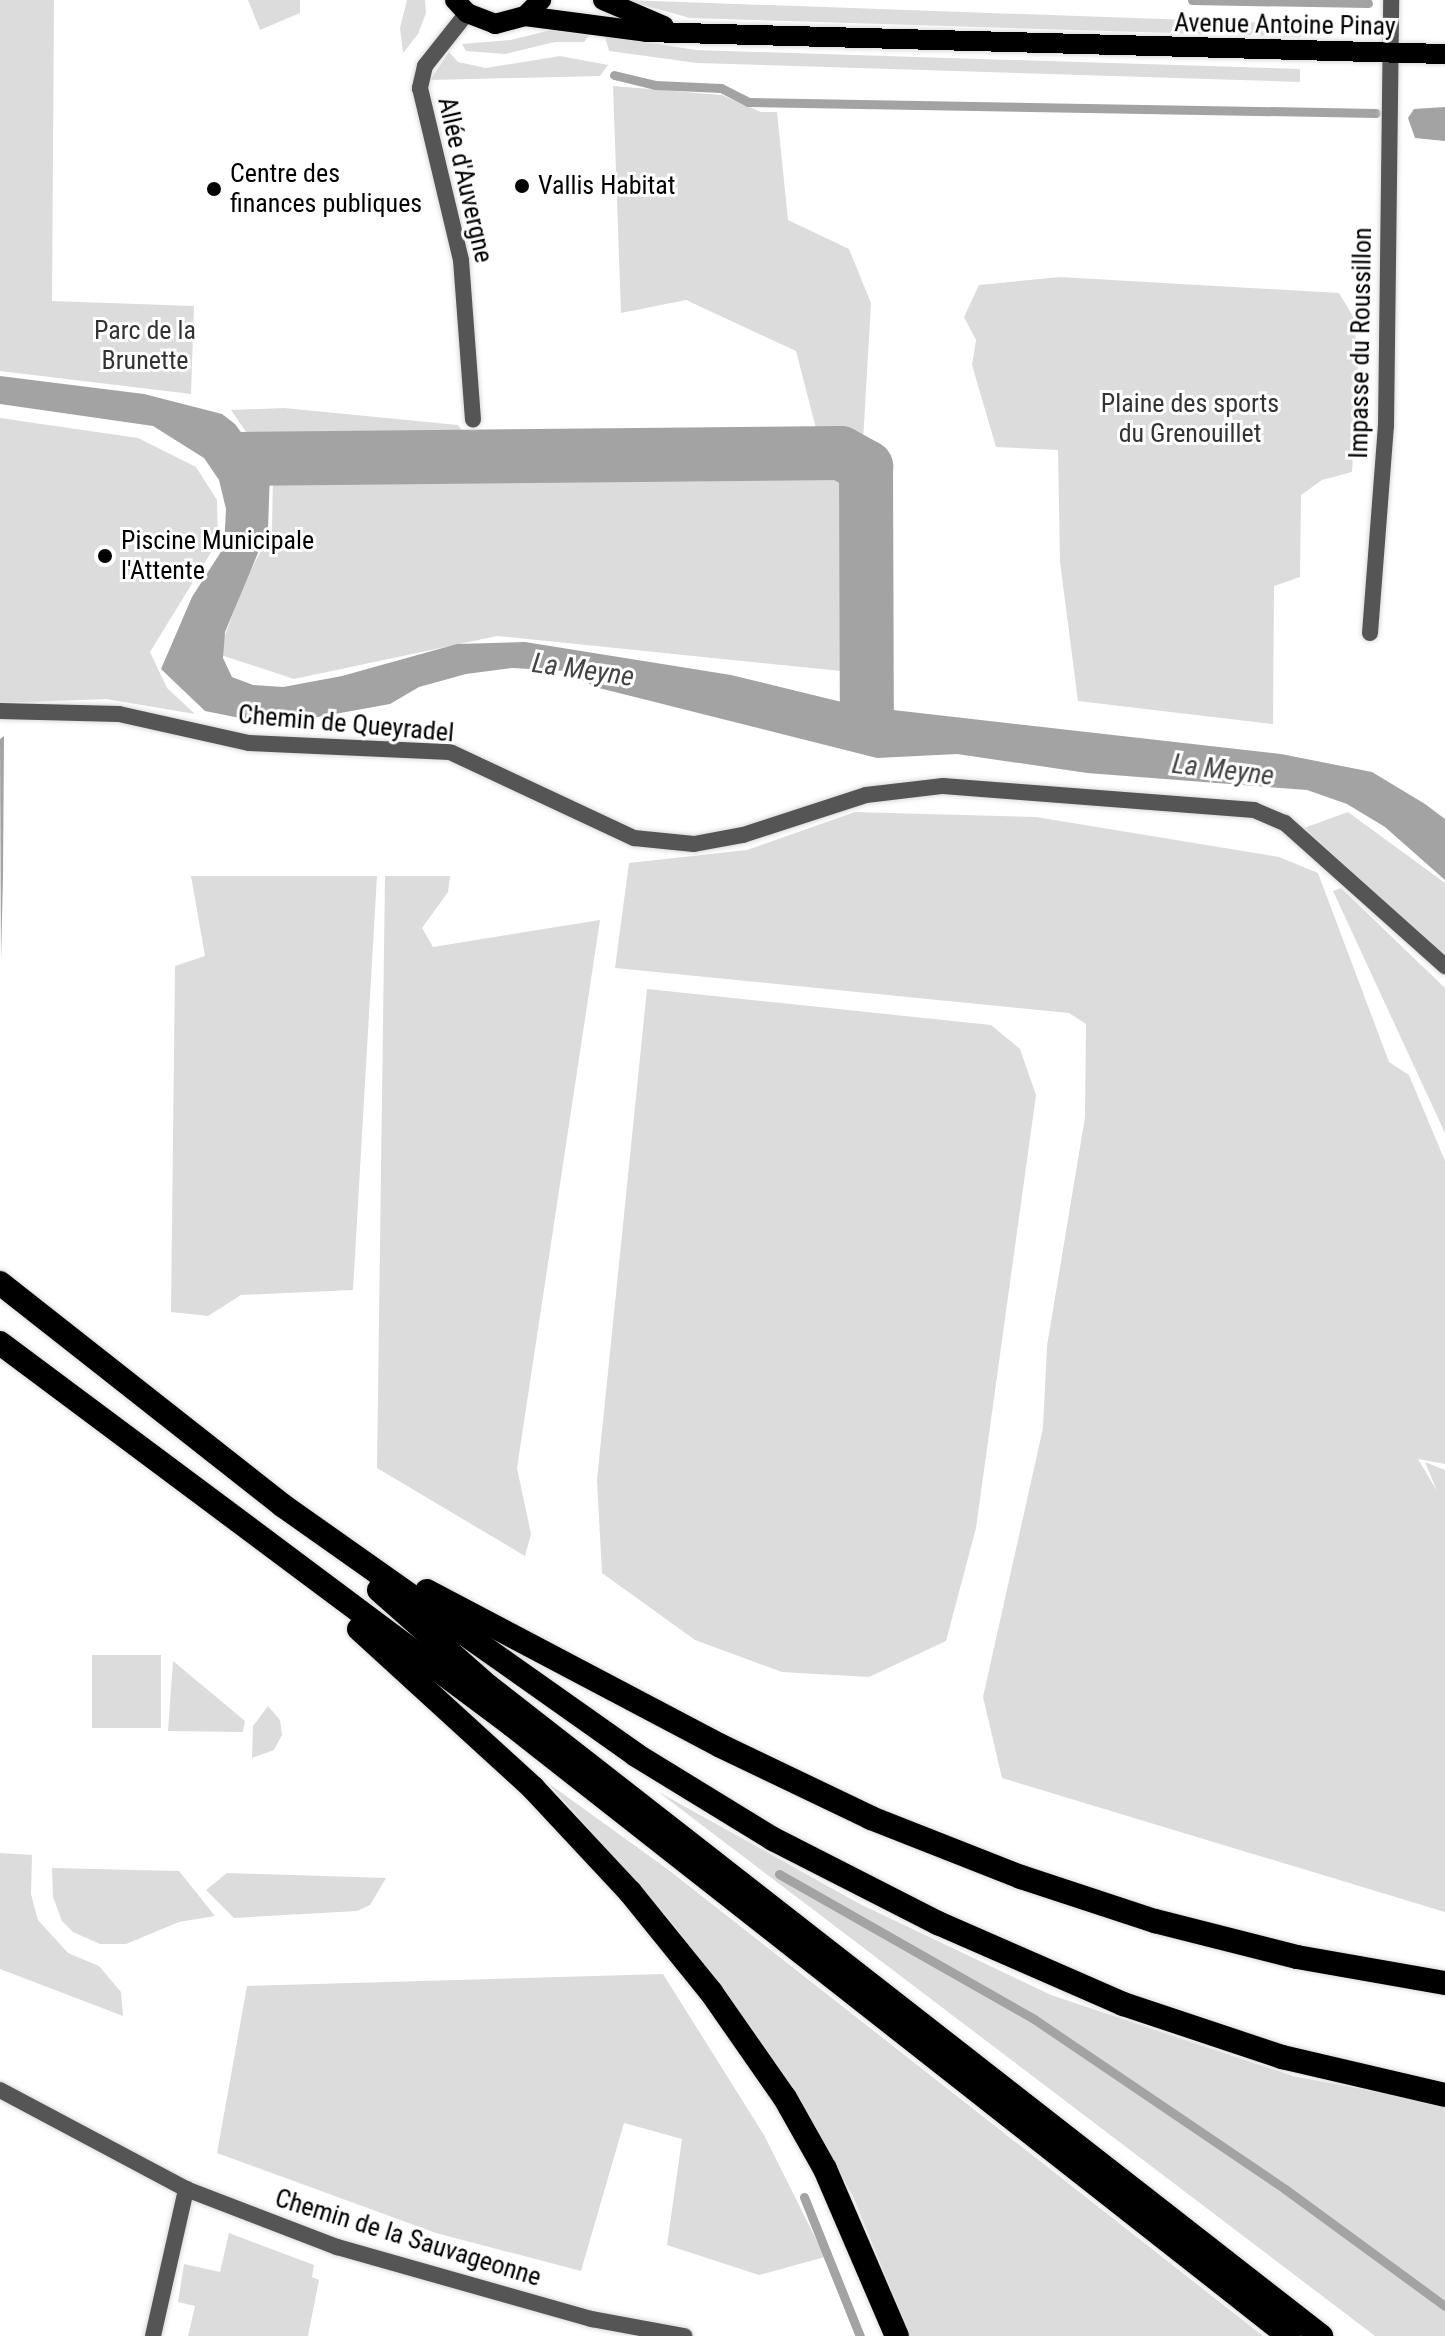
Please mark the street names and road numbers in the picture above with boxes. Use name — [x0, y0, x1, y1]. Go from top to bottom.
street label: Avenue Antoine Pinay — [1174, 7, 1396, 43]
street label: Allée d'Auvergne — [431, 94, 499, 266]
street label: Impasse du Roussillon — [1343, 227, 1379, 459]
street label: Chemin de Queyradel — [237, 699, 455, 749]
street label: Chemin de la Sauvageonne — [271, 2183, 545, 2293]

